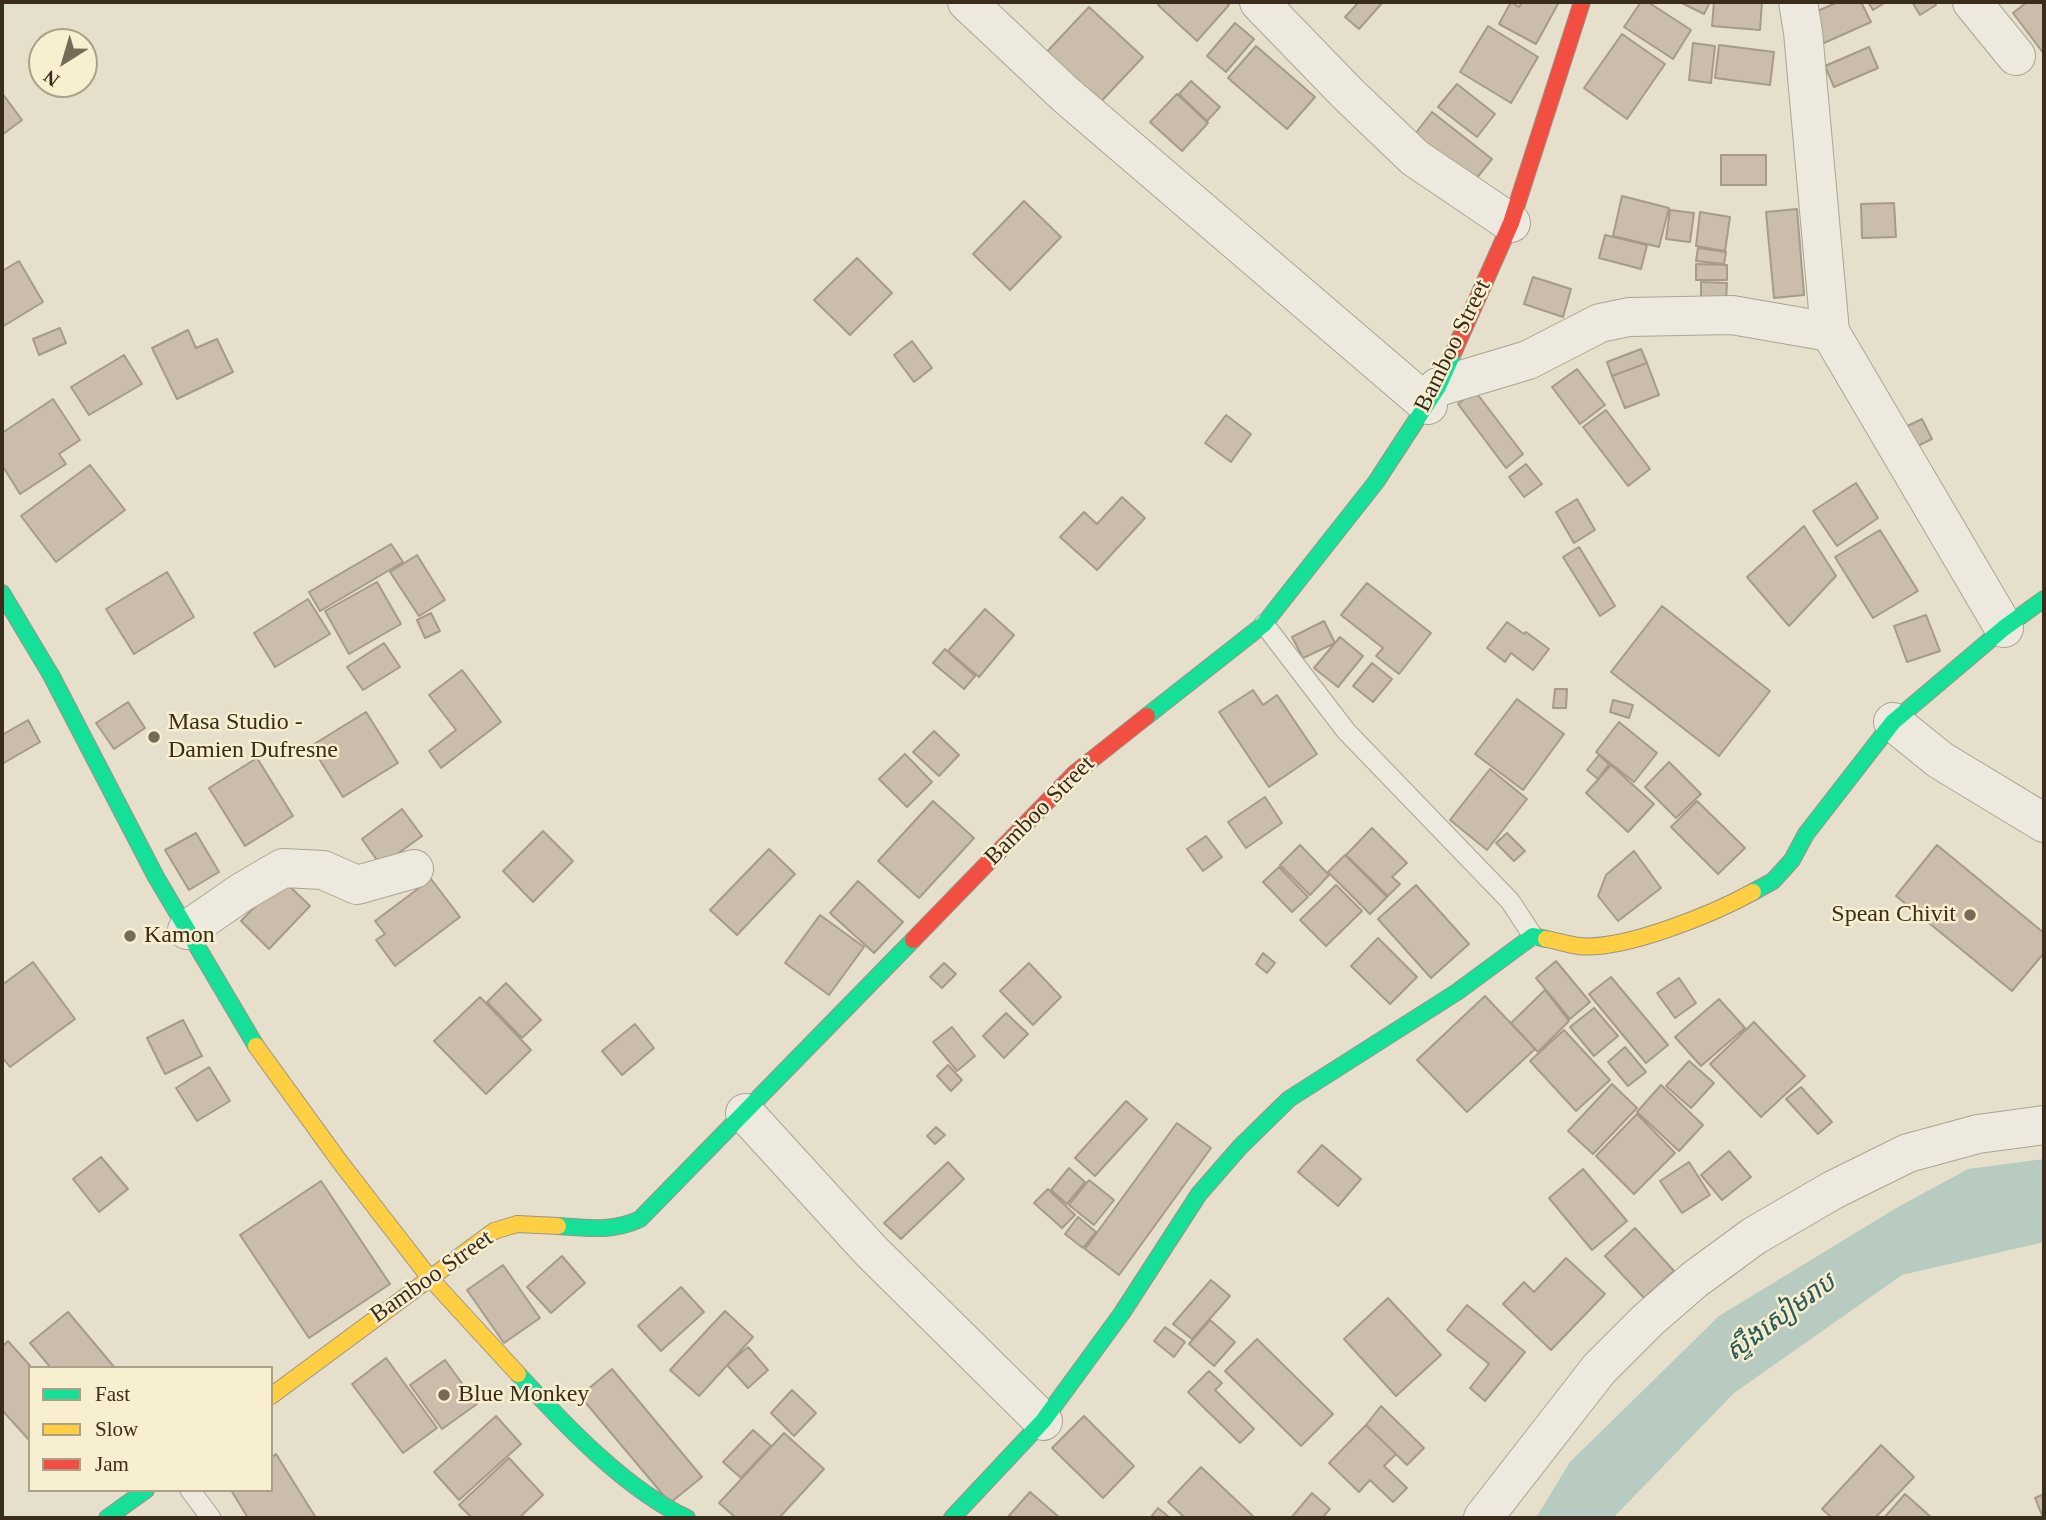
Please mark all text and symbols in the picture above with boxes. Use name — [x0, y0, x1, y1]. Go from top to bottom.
north arrow — [28, 28, 98, 98]
text: N — [39, 66, 63, 91]
street label: Bamboo Street — [1409, 275, 1497, 417]
place label: Masa Studio - Damien Dufresne — [168, 709, 338, 765]
marker: Masa Studio - Damien Dufresne — [146, 729, 162, 745]
street label: Bamboo Street — [979, 750, 1101, 872]
place label: Spean Chivit — [1831, 901, 1956, 929]
marker: Spean Chivit — [1962, 907, 1978, 923]
place label: Kamon — [144, 922, 215, 950]
marker: Kamon — [122, 928, 138, 944]
street label: Bamboo Street — [365, 1224, 499, 1330]
water label: ស្ទឹងសៀមរាប — [1720, 1268, 1842, 1368]
legend — [28, 1366, 273, 1492]
place label: Blue Monkey — [458, 1381, 589, 1409]
text: Fast — [95, 1382, 130, 1406]
marker: Blue Monkey — [436, 1387, 452, 1403]
text: Slow — [95, 1417, 138, 1441]
text: Jam — [95, 1452, 129, 1476]

